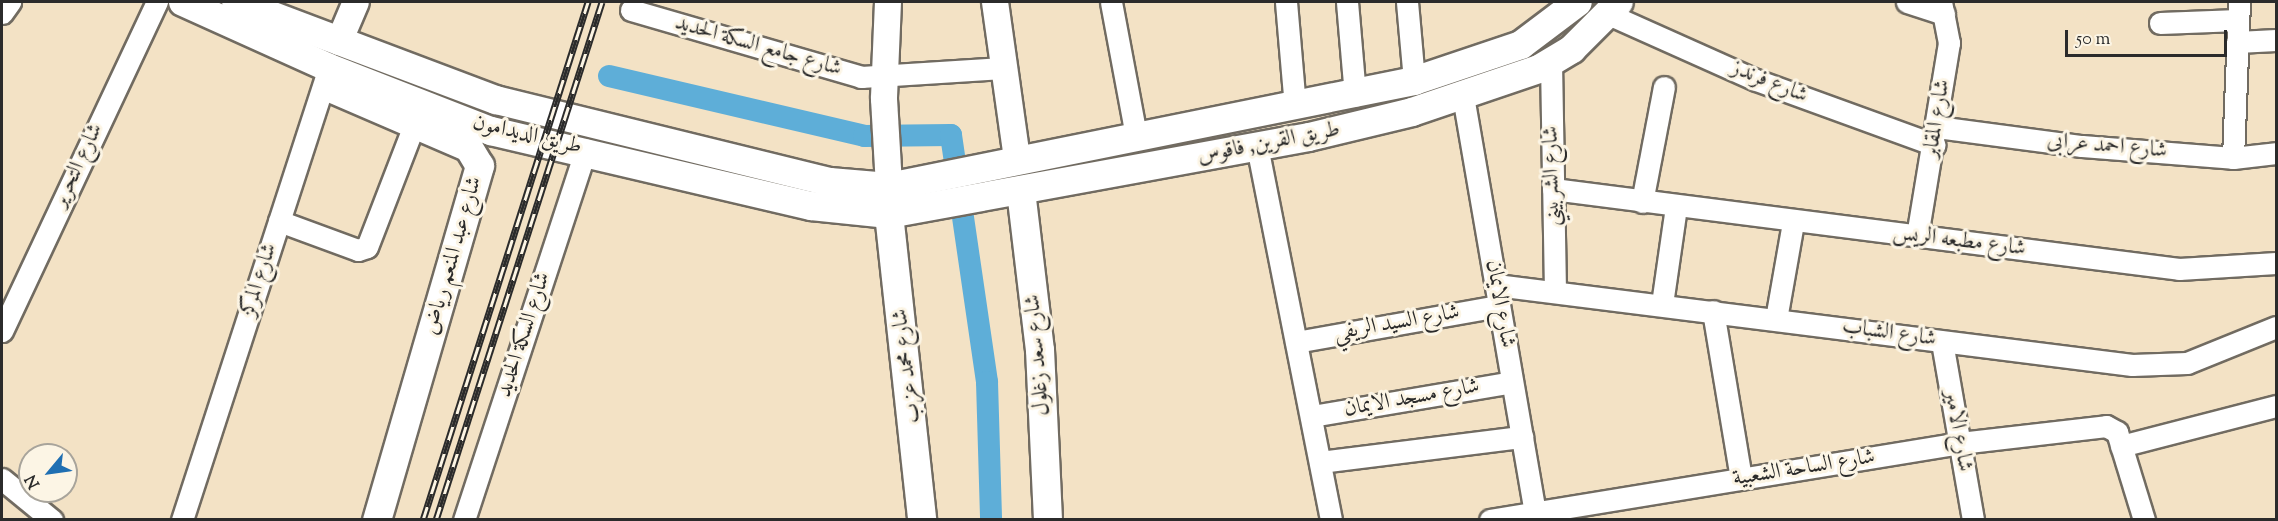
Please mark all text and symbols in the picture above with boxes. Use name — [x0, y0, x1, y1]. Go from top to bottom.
street label: شارع جامع السكة الحديد — [672, 11, 844, 83]
scale bar — [2068, 18, 2230, 56]
text: 50 m — [2076, 27, 2110, 53]
street label: شارع فرندز — [1727, 56, 1811, 110]
street label: شارع المقابر — [1919, 78, 1957, 160]
street label: طريق الديدامون — [470, 111, 584, 161]
street label: طريق القرين, فاقوس — [1196, 117, 1342, 171]
street label: شارع التحرير — [48, 120, 110, 212]
street label: شارع الشربيني — [1539, 126, 1567, 226]
street label: شارع احمد عرابى — [2046, 129, 2168, 165]
street label: شارع عبد المنعم رياض — [419, 174, 489, 338]
street label: شارع مطبعه الريس — [1891, 221, 2027, 263]
street label: شارع المركز — [236, 240, 284, 320]
street label: شارع الايمان — [1478, 258, 1520, 350]
street label: شارع السكة الحديد — [492, 269, 558, 401]
street label: شارع سعد زغلول — [1021, 293, 1057, 417]
street label: شارع السيد الريفي — [1332, 300, 1462, 348]
street label: شارع محمد عزب — [888, 307, 928, 425]
street label: شارع الشباب — [1840, 314, 1938, 354]
street label: شارع مسجد الايمان — [1342, 374, 1482, 424]
street label: شارع الامير — [1937, 388, 1977, 474]
north arrow — [18, 443, 78, 503]
street label: شارع الساحة الشعبية — [1731, 445, 1877, 493]
text: N — [20, 470, 47, 492]

